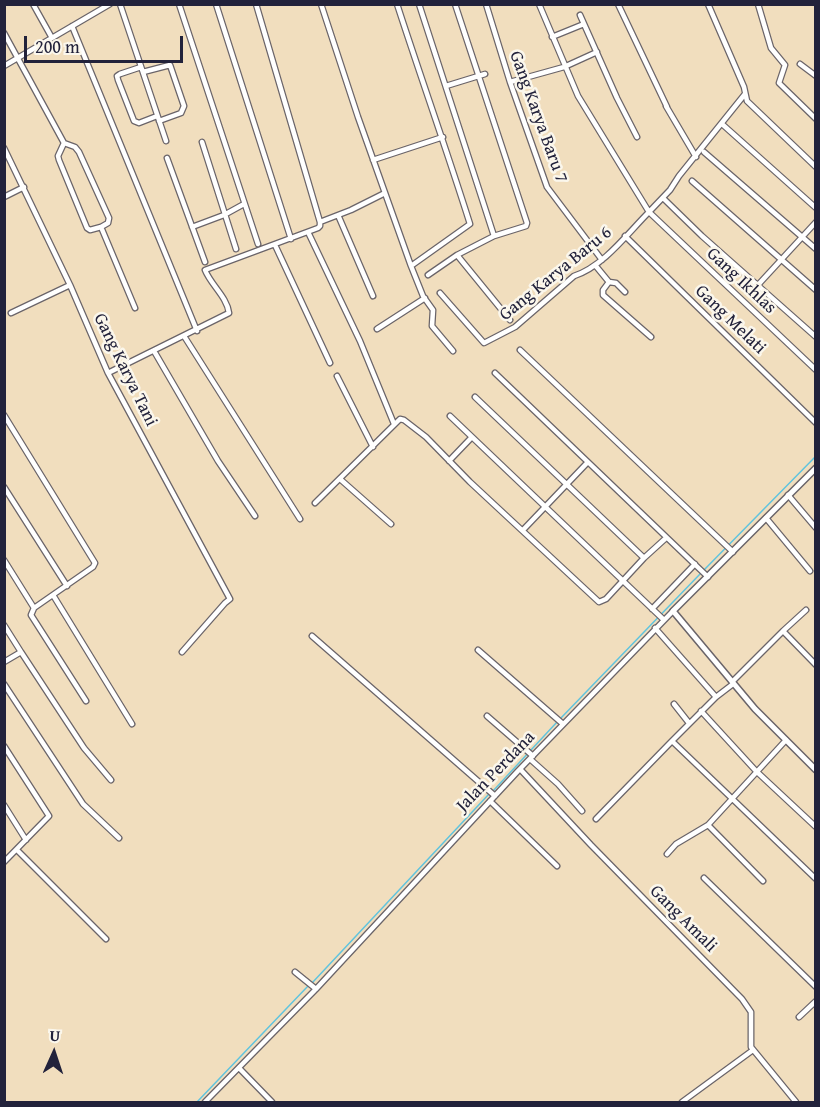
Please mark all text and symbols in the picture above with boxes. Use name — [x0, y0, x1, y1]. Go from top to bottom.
scale bar — [27, 24, 186, 62]
text: 200 m — [35, 33, 80, 60]
street label: Gang Karya Baru 7 — [504, 48, 572, 186]
street label: Gang Karya Baru 6 — [495, 222, 617, 326]
street label: Gang Ikhlas — [702, 243, 780, 319]
street label: Gang Melati — [690, 281, 770, 359]
street label: Gang Karya Tani — [88, 310, 162, 430]
street label: Jalan Perdana — [452, 727, 540, 817]
street label: Gang Amali — [645, 881, 721, 957]
north arrow — [24, 1023, 84, 1083]
text: U — [49, 1023, 61, 1047]

